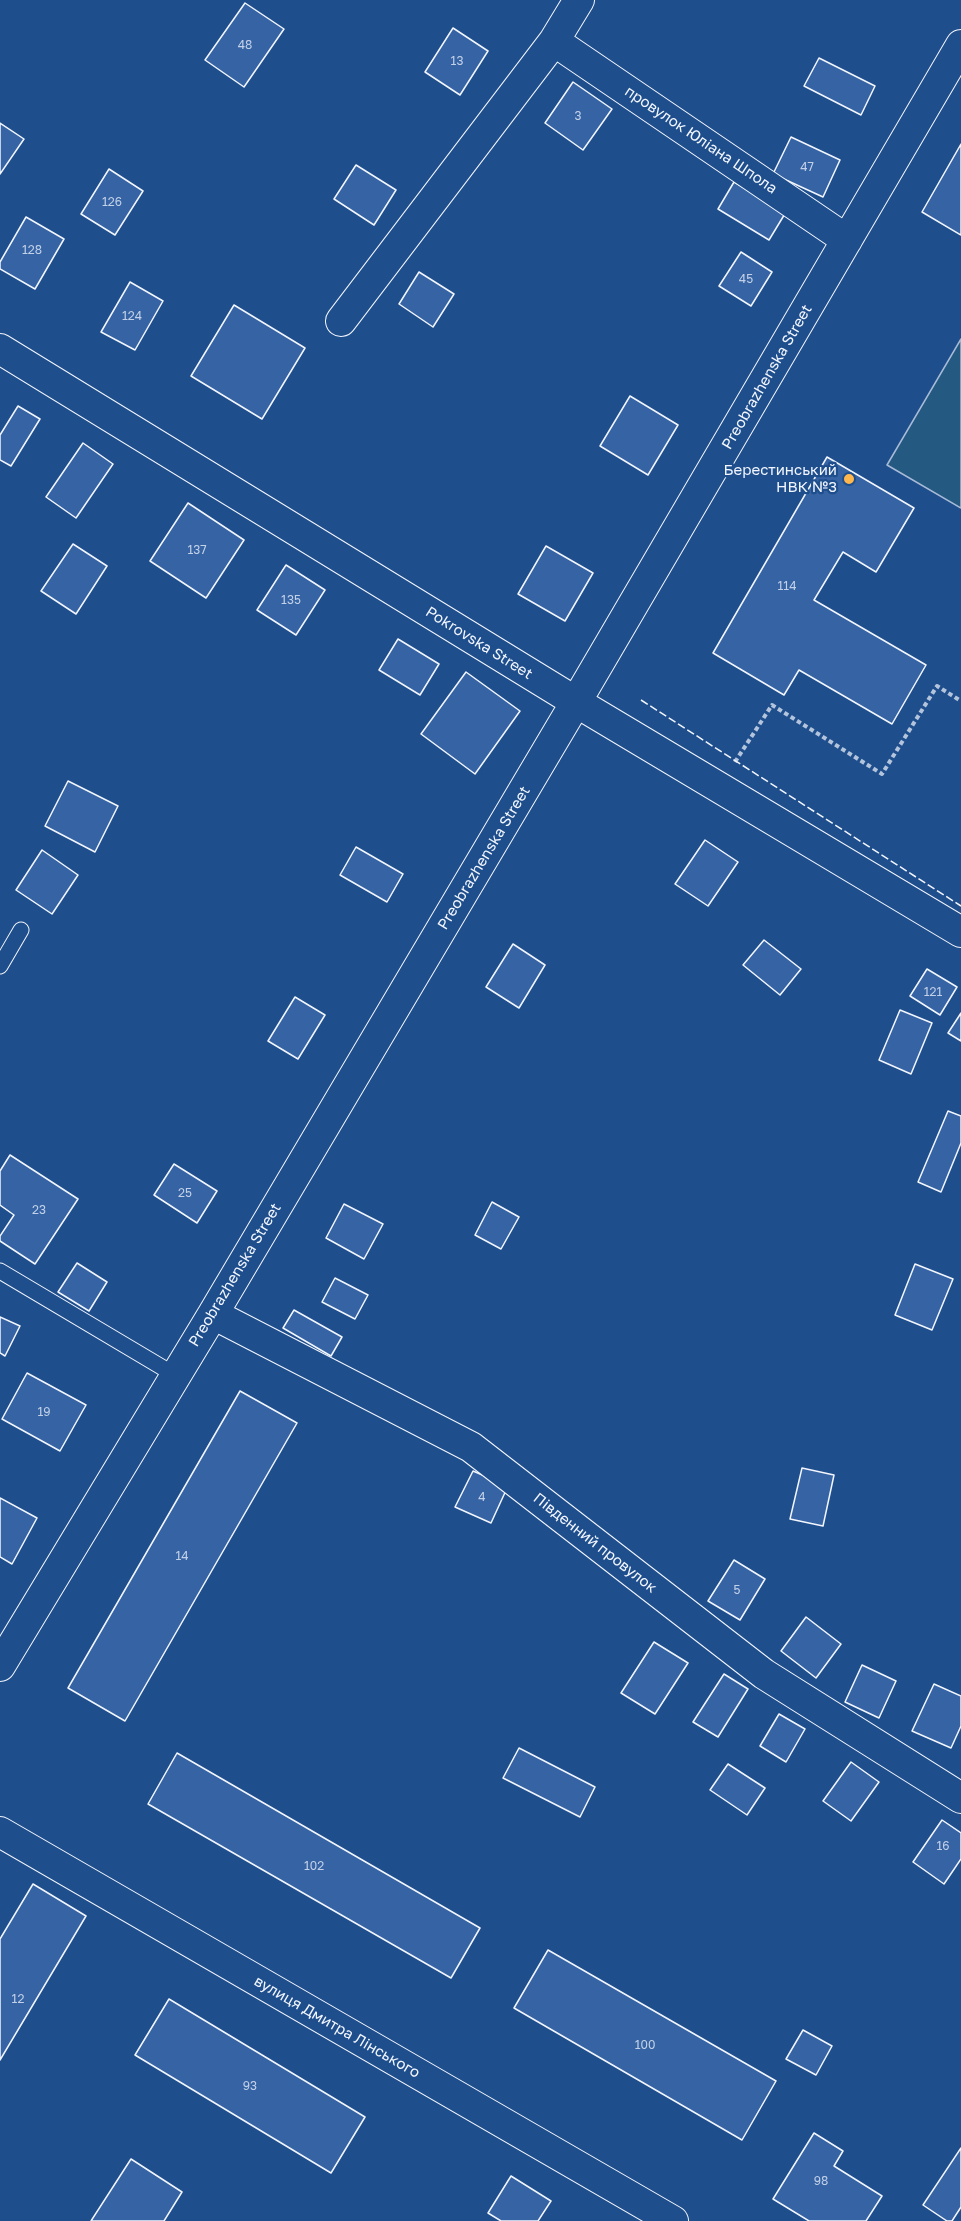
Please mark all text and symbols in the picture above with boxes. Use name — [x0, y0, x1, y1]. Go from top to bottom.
house number: 48 — [238, 38, 252, 52]
house number: 13 — [451, 54, 463, 68]
street label: провулок Юліана Шпола — [621, 82, 781, 198]
house number: 3 — [574, 109, 582, 123]
house number: 47 — [800, 160, 814, 174]
house number: 126 — [102, 195, 122, 209]
house number: 128 — [22, 243, 42, 257]
house number: 45 — [739, 272, 753, 286]
street label: Preobrazhenska Street — [718, 301, 816, 453]
house number: 124 — [122, 309, 142, 323]
place label: Берестинський НВК №3 — [724, 461, 837, 496]
marker: Берестинський НВК №3 — [842, 472, 856, 486]
house number: 137 — [187, 543, 207, 557]
house number: 114 — [778, 579, 796, 593]
house number: 135 — [281, 593, 301, 607]
street label: Pokrovska Street — [422, 603, 536, 683]
street label: Preobrazhenska Street — [434, 783, 534, 933]
house number: 121 — [924, 985, 942, 999]
house number: 25 — [178, 1186, 192, 1200]
street label: Preobrazhenska Street — [185, 1200, 285, 1350]
house number: 23 — [32, 1203, 46, 1217]
house number: 19 — [37, 1405, 51, 1419]
street label: Південний провулок — [530, 1489, 660, 1597]
house number: 4 — [478, 1490, 486, 1504]
house number: 14 — [175, 1549, 189, 1563]
house number: 5 — [734, 1583, 740, 1597]
house number: 16 — [936, 1839, 950, 1853]
house number: 102 — [304, 1859, 324, 1873]
street label: вулиця Дмитра Лінського — [251, 1972, 423, 2082]
house number: 12 — [12, 1992, 24, 2006]
house number: 100 — [635, 2038, 655, 2052]
house number: 93 — [243, 2079, 257, 2093]
house number: 98 — [814, 2174, 828, 2188]

